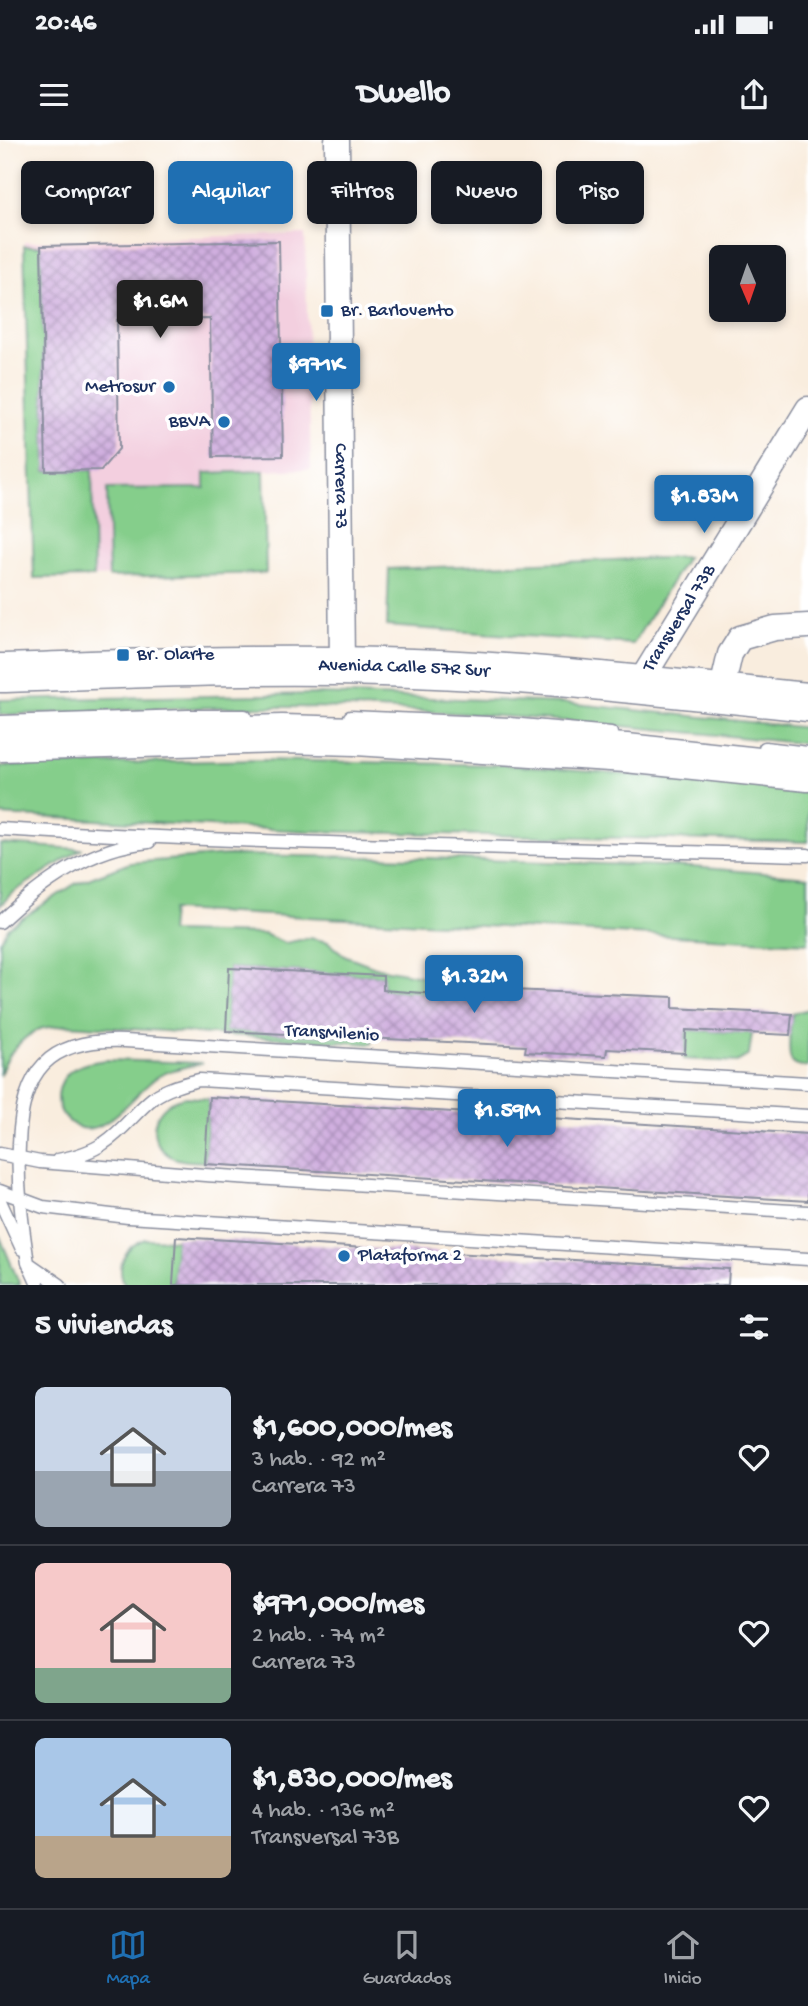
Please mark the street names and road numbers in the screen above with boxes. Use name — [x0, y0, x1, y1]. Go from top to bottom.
street label: Carrera 73 — [328, 443, 352, 529]
street label: Transversal 73B — [637, 560, 722, 677]
street label: Avenida Calle 57R Sur — [318, 654, 492, 683]
street label: TransMilenio — [283, 1020, 380, 1048]

